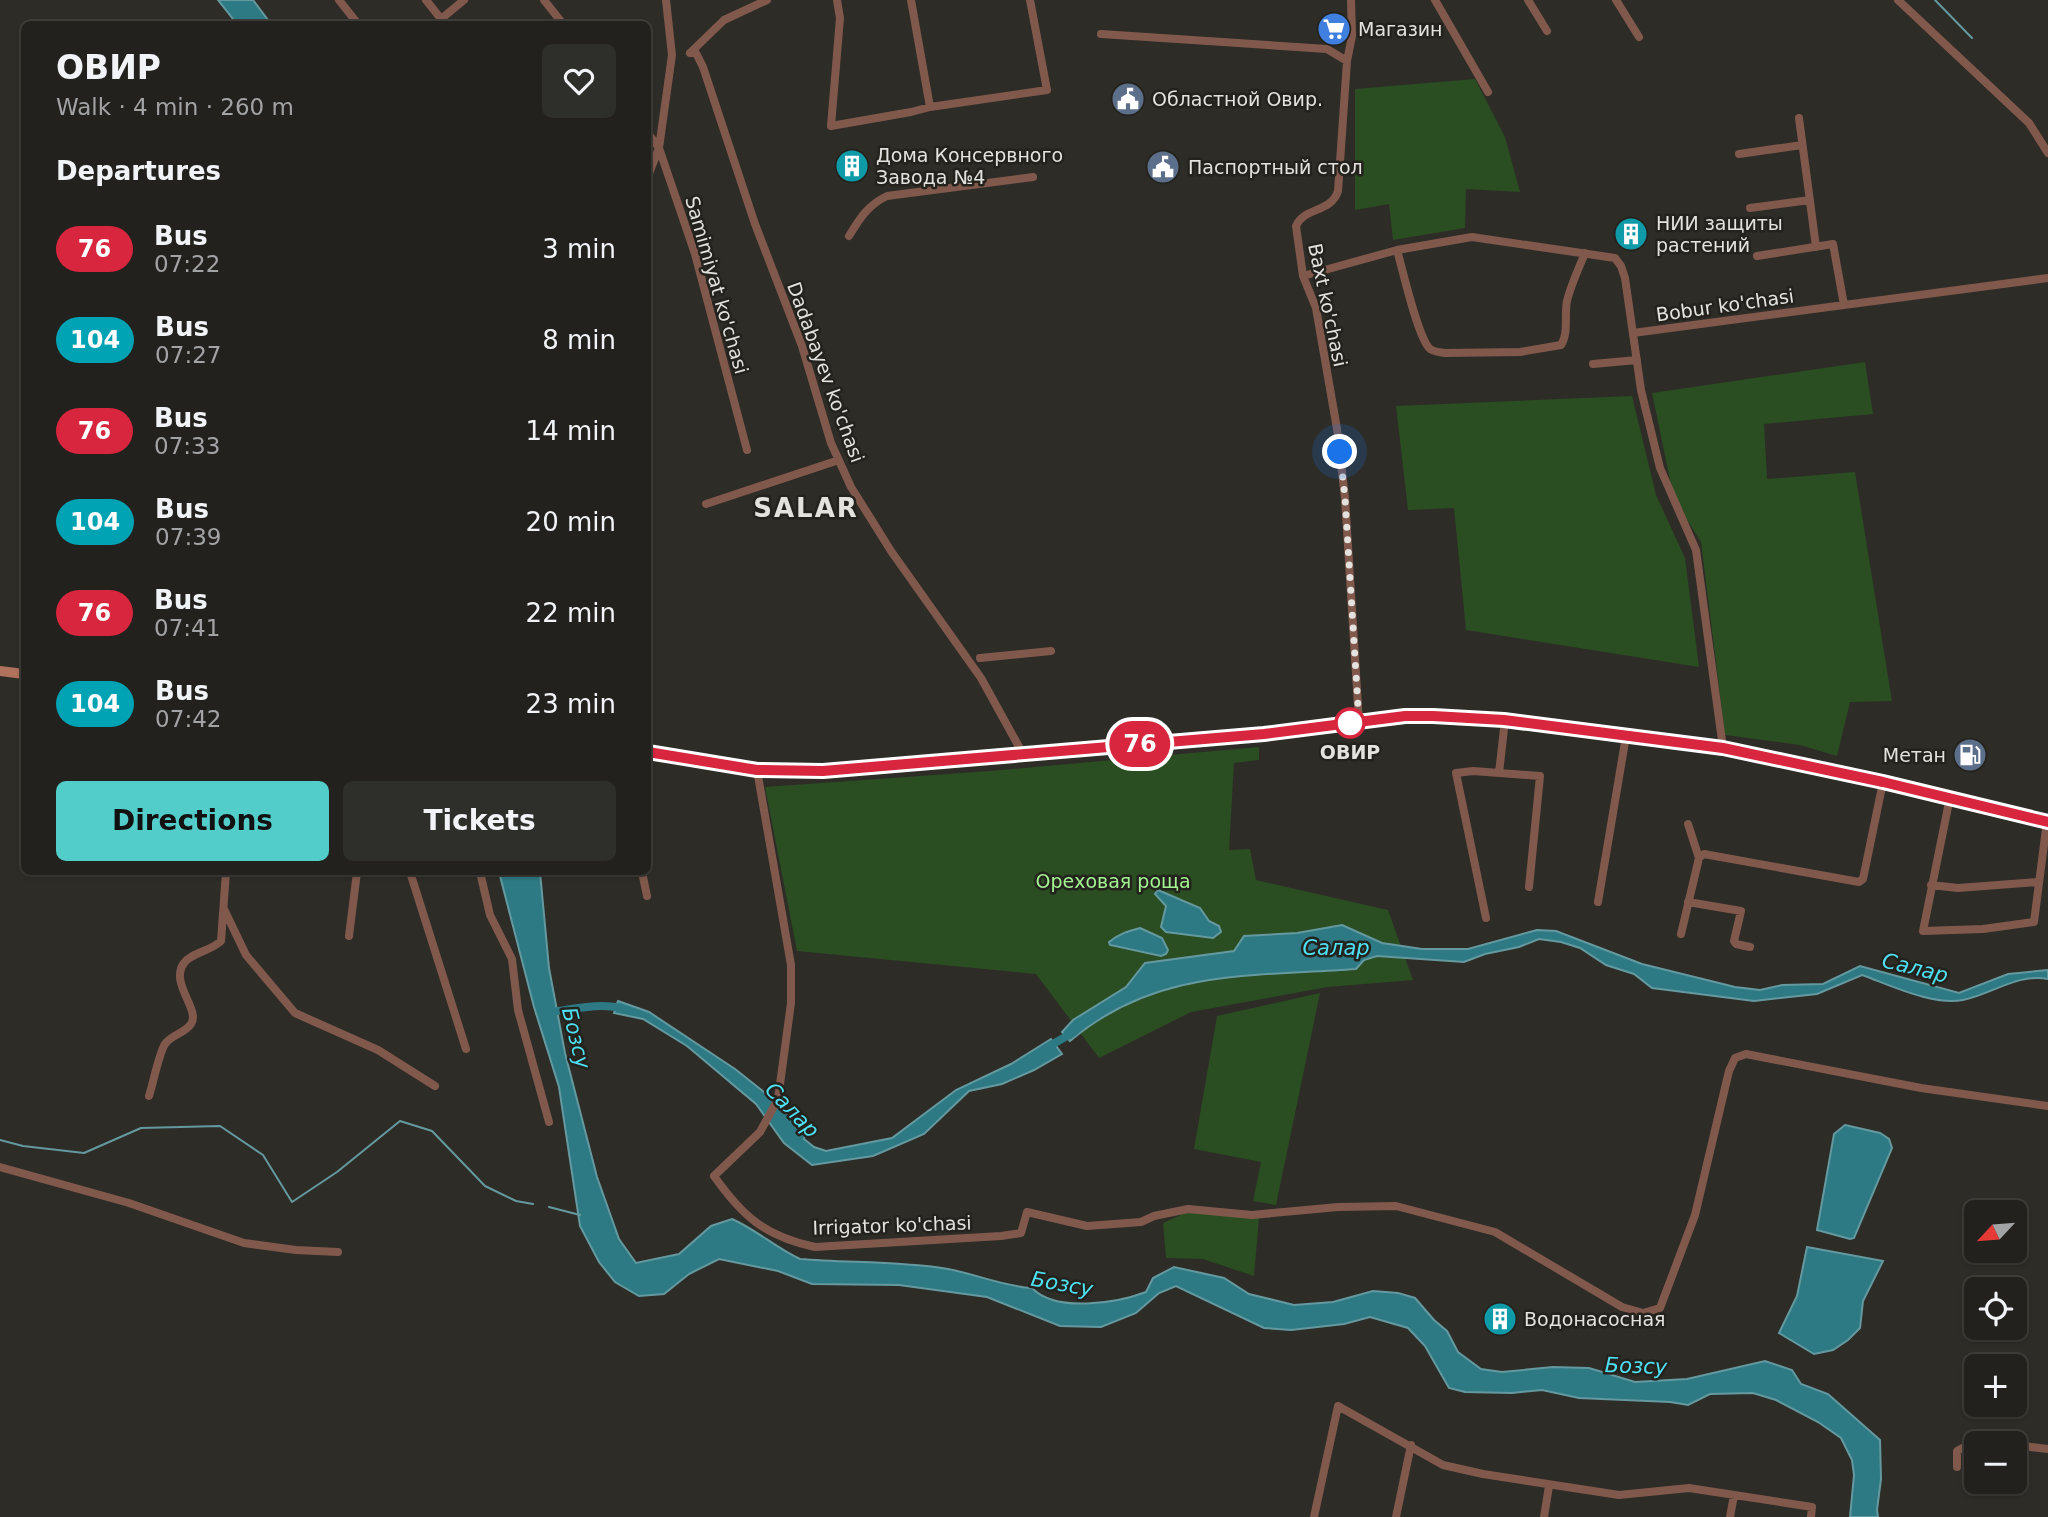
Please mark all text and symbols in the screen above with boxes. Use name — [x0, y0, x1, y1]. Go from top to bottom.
supermarket icon: Магазин — [1315, 10, 1353, 48]
place label: Магазин — [1358, 18, 1443, 40]
button: heart — [542, 44, 616, 118]
text: ОВИР — [56, 48, 161, 87]
public building icon: Областной Овир. — [1109, 80, 1147, 118]
place label: Областной Овир. — [1152, 88, 1323, 110]
text: Walk · 4 min · 260 m — [56, 94, 294, 120]
place label: Дома Консервного Завода №4 — [876, 144, 1063, 188]
building icon: Дома Консервного Завода №4 — [833, 147, 871, 185]
public building icon: Паспортный стол — [1144, 148, 1182, 186]
text: Departures — [56, 156, 221, 186]
place label: Паспортный стол — [1188, 156, 1363, 178]
street label: Samimiyat ko'chasi — [681, 193, 753, 377]
place label: НИИ защиты растений — [1656, 212, 1783, 256]
building icon: НИИ защиты растений — [1612, 215, 1650, 253]
text: Bus — [154, 221, 208, 251]
text: 3 min — [542, 234, 616, 264]
text: 76 — [78, 235, 111, 263]
street label: Baxt ko'chasi — [1304, 241, 1352, 369]
text: 07:22 — [154, 251, 220, 277]
street label: Dadabayev ko'chasi — [783, 279, 869, 465]
street label: Bobur ko'chasi — [1655, 284, 1795, 326]
text: Bus — [155, 312, 209, 342]
text: 8 min — [542, 325, 616, 355]
text: 104 — [70, 326, 120, 354]
text: 07:27 — [155, 342, 221, 368]
text: Bus — [154, 403, 208, 433]
text: 14 min — [526, 416, 616, 446]
text: 76 — [78, 417, 111, 445]
text: 07:33 — [154, 433, 220, 459]
your location — [1322, 434, 1357, 469]
district label: SALAR — [753, 493, 859, 523]
text: Bus — [155, 494, 209, 524]
text: 20 min — [526, 507, 616, 537]
text: 104 — [70, 508, 120, 536]
text: 07:39 — [155, 524, 221, 550]
text: Bus — [154, 585, 208, 615]
text: 22 min — [526, 598, 616, 628]
text: 76 — [78, 599, 111, 627]
text: 07:41 — [154, 615, 220, 641]
text: Bus — [155, 676, 209, 706]
text: 23 min — [526, 689, 616, 719]
text: 104 — [70, 690, 120, 718]
text: 07:42 — [155, 706, 221, 732]
marker: ОВИР — [1335, 708, 1365, 738]
line badge: 76 — [1108, 721, 1172, 767]
text: 76 — [1123, 730, 1157, 758]
fuel station icon: Метан — [1951, 736, 1989, 774]
place label: ОВИР — [1320, 741, 1380, 763]
place label: Метан — [1883, 744, 1946, 766]
button: Directions — [56, 781, 329, 861]
button: Tickets — [343, 781, 616, 861]
park label: Ореховая роща — [1035, 870, 1191, 892]
water label: Салар — [1302, 936, 1370, 960]
water label: Салар — [1880, 948, 1950, 988]
water label: Бозсу — [557, 1005, 595, 1072]
water label: Салар — [760, 1078, 824, 1142]
north arrow — [1964, 1200, 2026, 1264]
map controls — [1964, 1200, 2027, 1494]
street label: Irrigator ko'chasi — [812, 1211, 972, 1239]
water label: Бозсу — [1029, 1267, 1095, 1301]
button: locate — [1964, 1277, 2027, 1340]
building icon: Водонасосная — [1481, 1300, 1519, 1338]
place label: Водонасосная — [1524, 1308, 1666, 1330]
water label: Бозсу — [1604, 1353, 1668, 1379]
button: + — [1964, 1354, 2027, 1417]
button: − — [1964, 1431, 2027, 1494]

